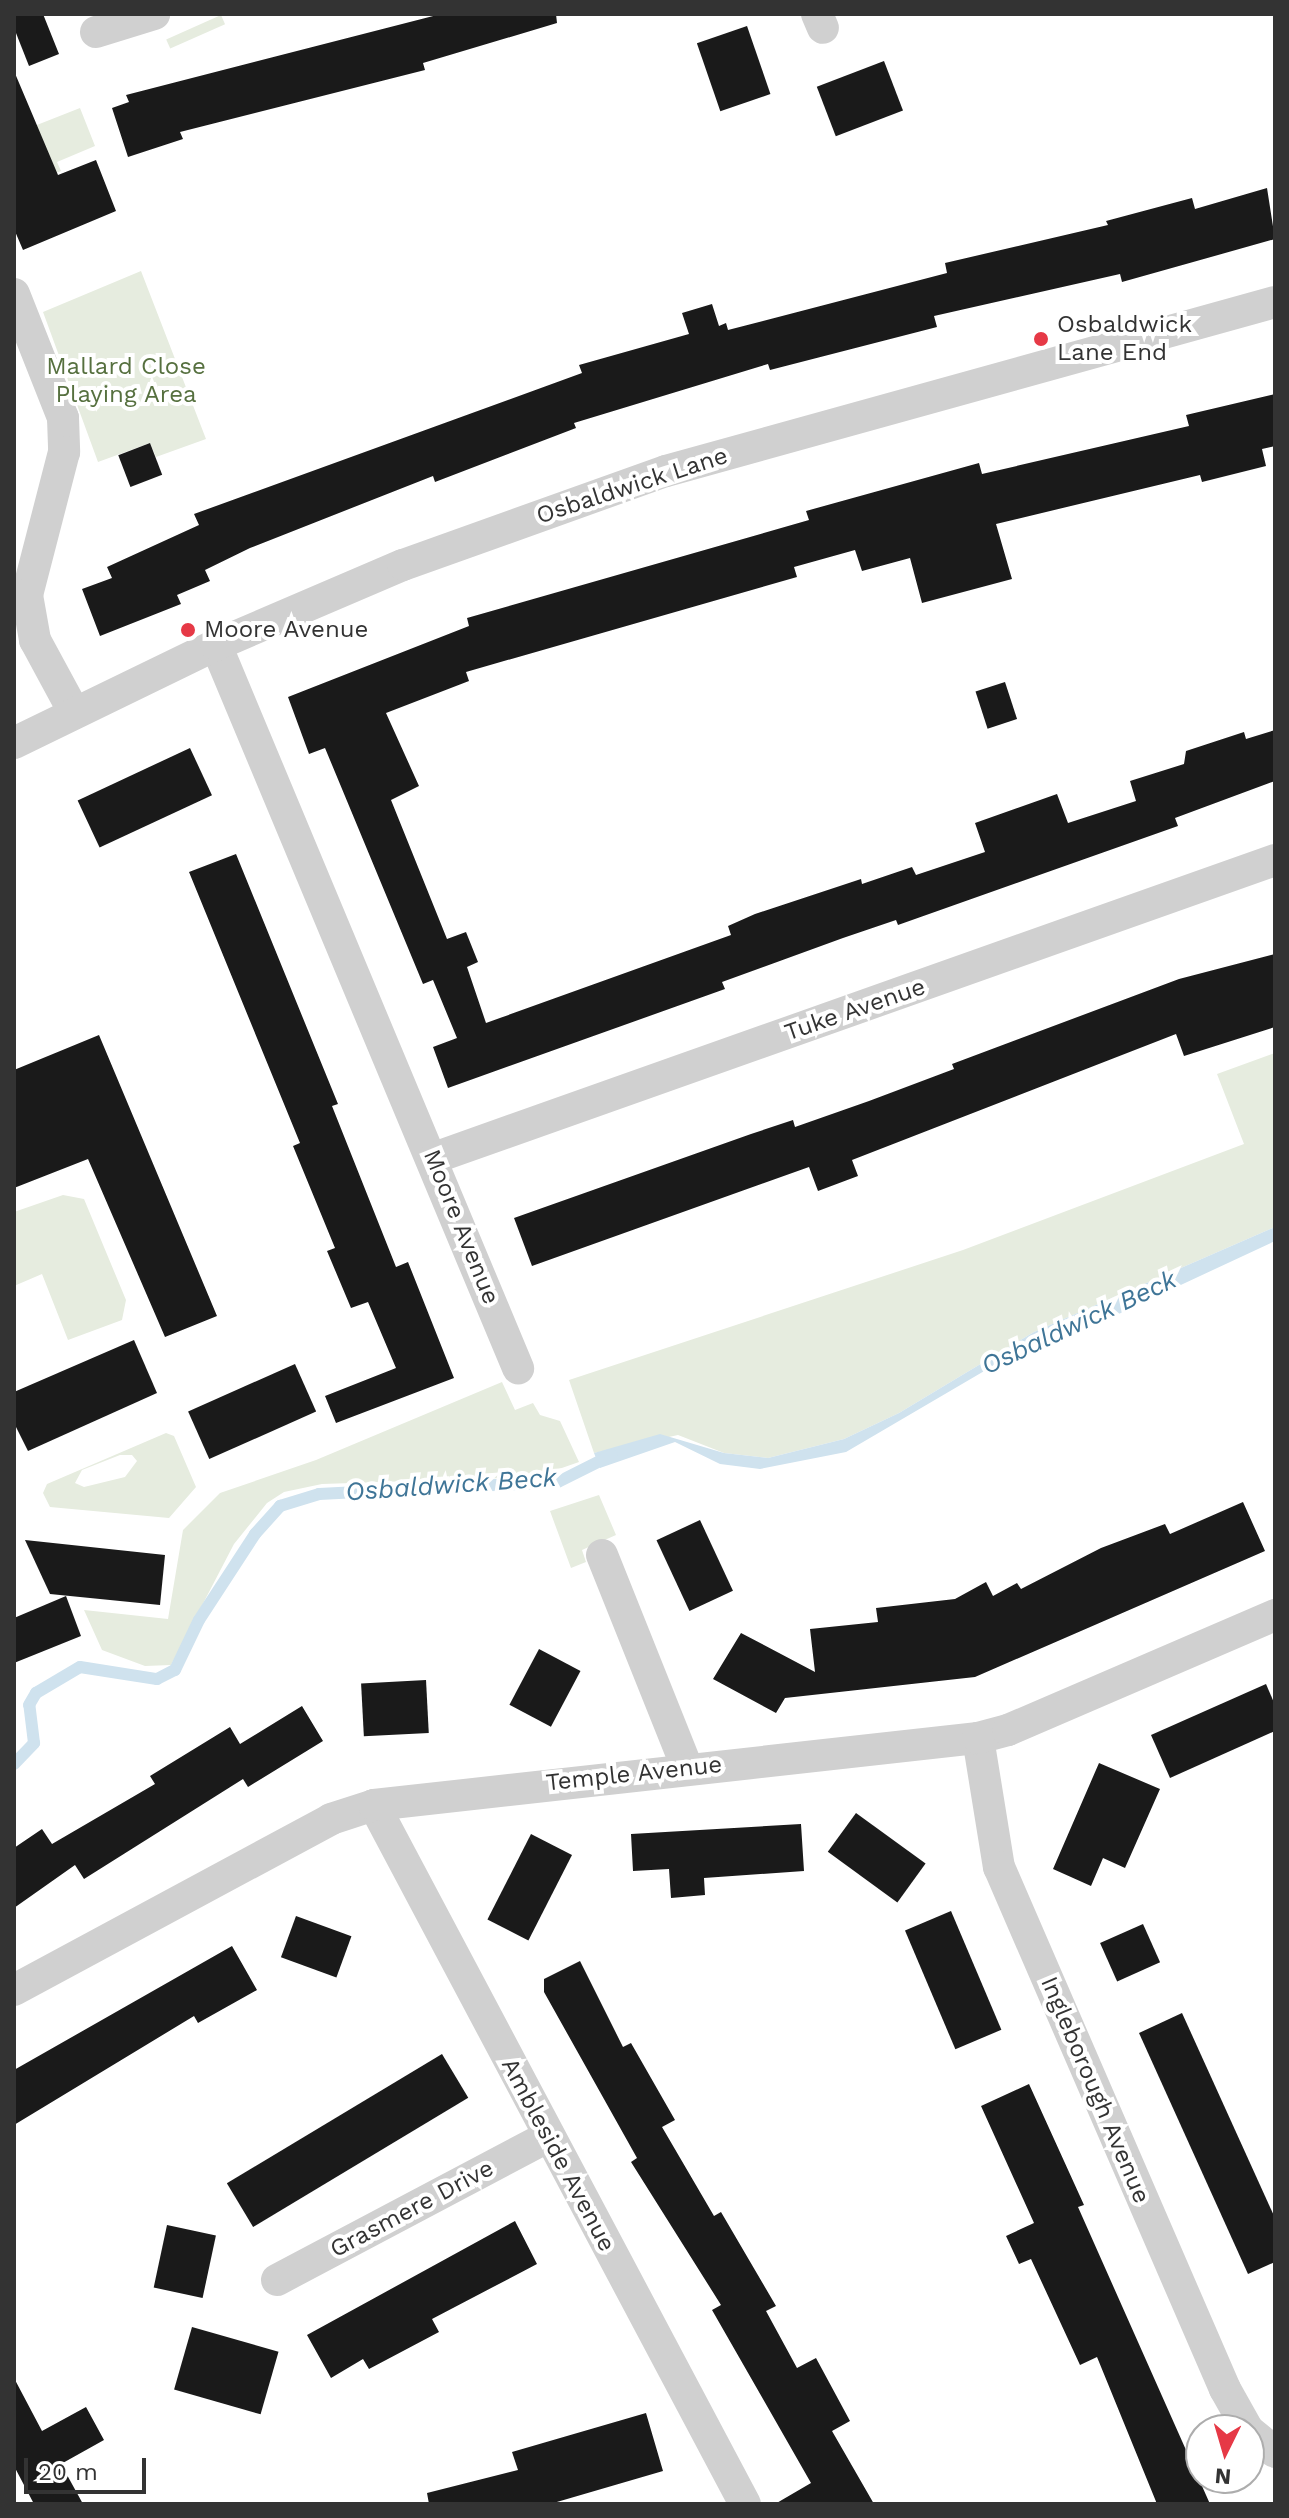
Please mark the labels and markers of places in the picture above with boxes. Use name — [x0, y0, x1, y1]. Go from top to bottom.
place label: Osbaldwick Lane End — [1057, 311, 1192, 367]
marker: Osbaldwick Lane End — [1032, 330, 1050, 348]
place label: Moore Avenue — [204, 616, 369, 644]
marker: Moore Avenue — [179, 621, 197, 639]

